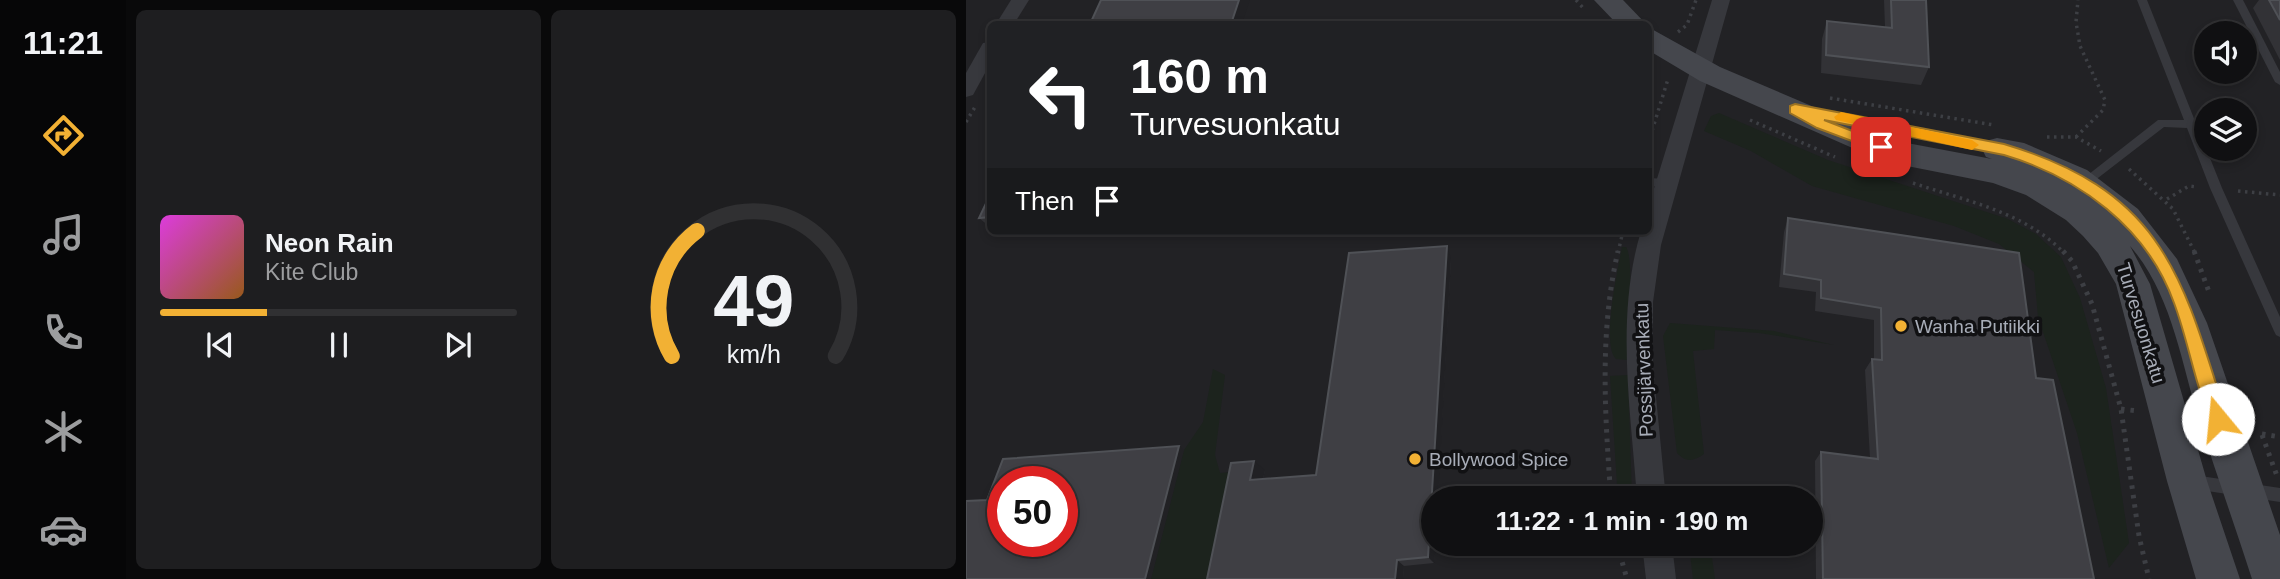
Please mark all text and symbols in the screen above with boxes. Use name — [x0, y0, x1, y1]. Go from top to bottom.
map controls — [2194, 21, 2257, 161]
button: sound — [2194, 21, 2257, 84]
text: 11:21 — [23, 25, 103, 61]
icon: left — [1015, 49, 1106, 140]
text: 160 m — [1130, 49, 1269, 103]
button: layers — [2194, 98, 2257, 161]
text: Turvesuonkatu — [1130, 106, 1340, 142]
icon: directions — [39, 111, 88, 160]
pin — [1851, 117, 1911, 177]
icon: arrive — [1862, 128, 1900, 166]
icon: arrive — [1088, 182, 1126, 220]
text: Then — [1015, 186, 1074, 216]
icon: music — [39, 210, 88, 259]
text: Neon Rain — [265, 228, 394, 258]
text: Kite Club — [265, 259, 358, 285]
text: 49 — [713, 260, 794, 341]
street label: Turvesuonkatu — [2113, 260, 2169, 386]
street label: Possijärvenkatu — [1631, 303, 1657, 437]
icon: phone — [39, 308, 88, 357]
place label: Wanha Putiikki — [1915, 316, 2040, 337]
marker: Wanha Putiikki — [1893, 318, 1909, 334]
icon: previous — [201, 326, 239, 364]
icon: pause — [320, 326, 358, 364]
icon: next — [439, 326, 477, 364]
text: km/h — [726, 339, 781, 367]
position arrow — [2181, 382, 2255, 456]
icon: climate — [39, 407, 88, 456]
place label: Bollywood Spice — [1429, 449, 1568, 470]
marker: Bollywood Spice — [1407, 451, 1423, 467]
speed limit sign: 50 — [987, 466, 1078, 557]
icon: car — [39, 505, 88, 554]
text: 11:22 · 1 min · 190 m — [1496, 506, 1748, 536]

